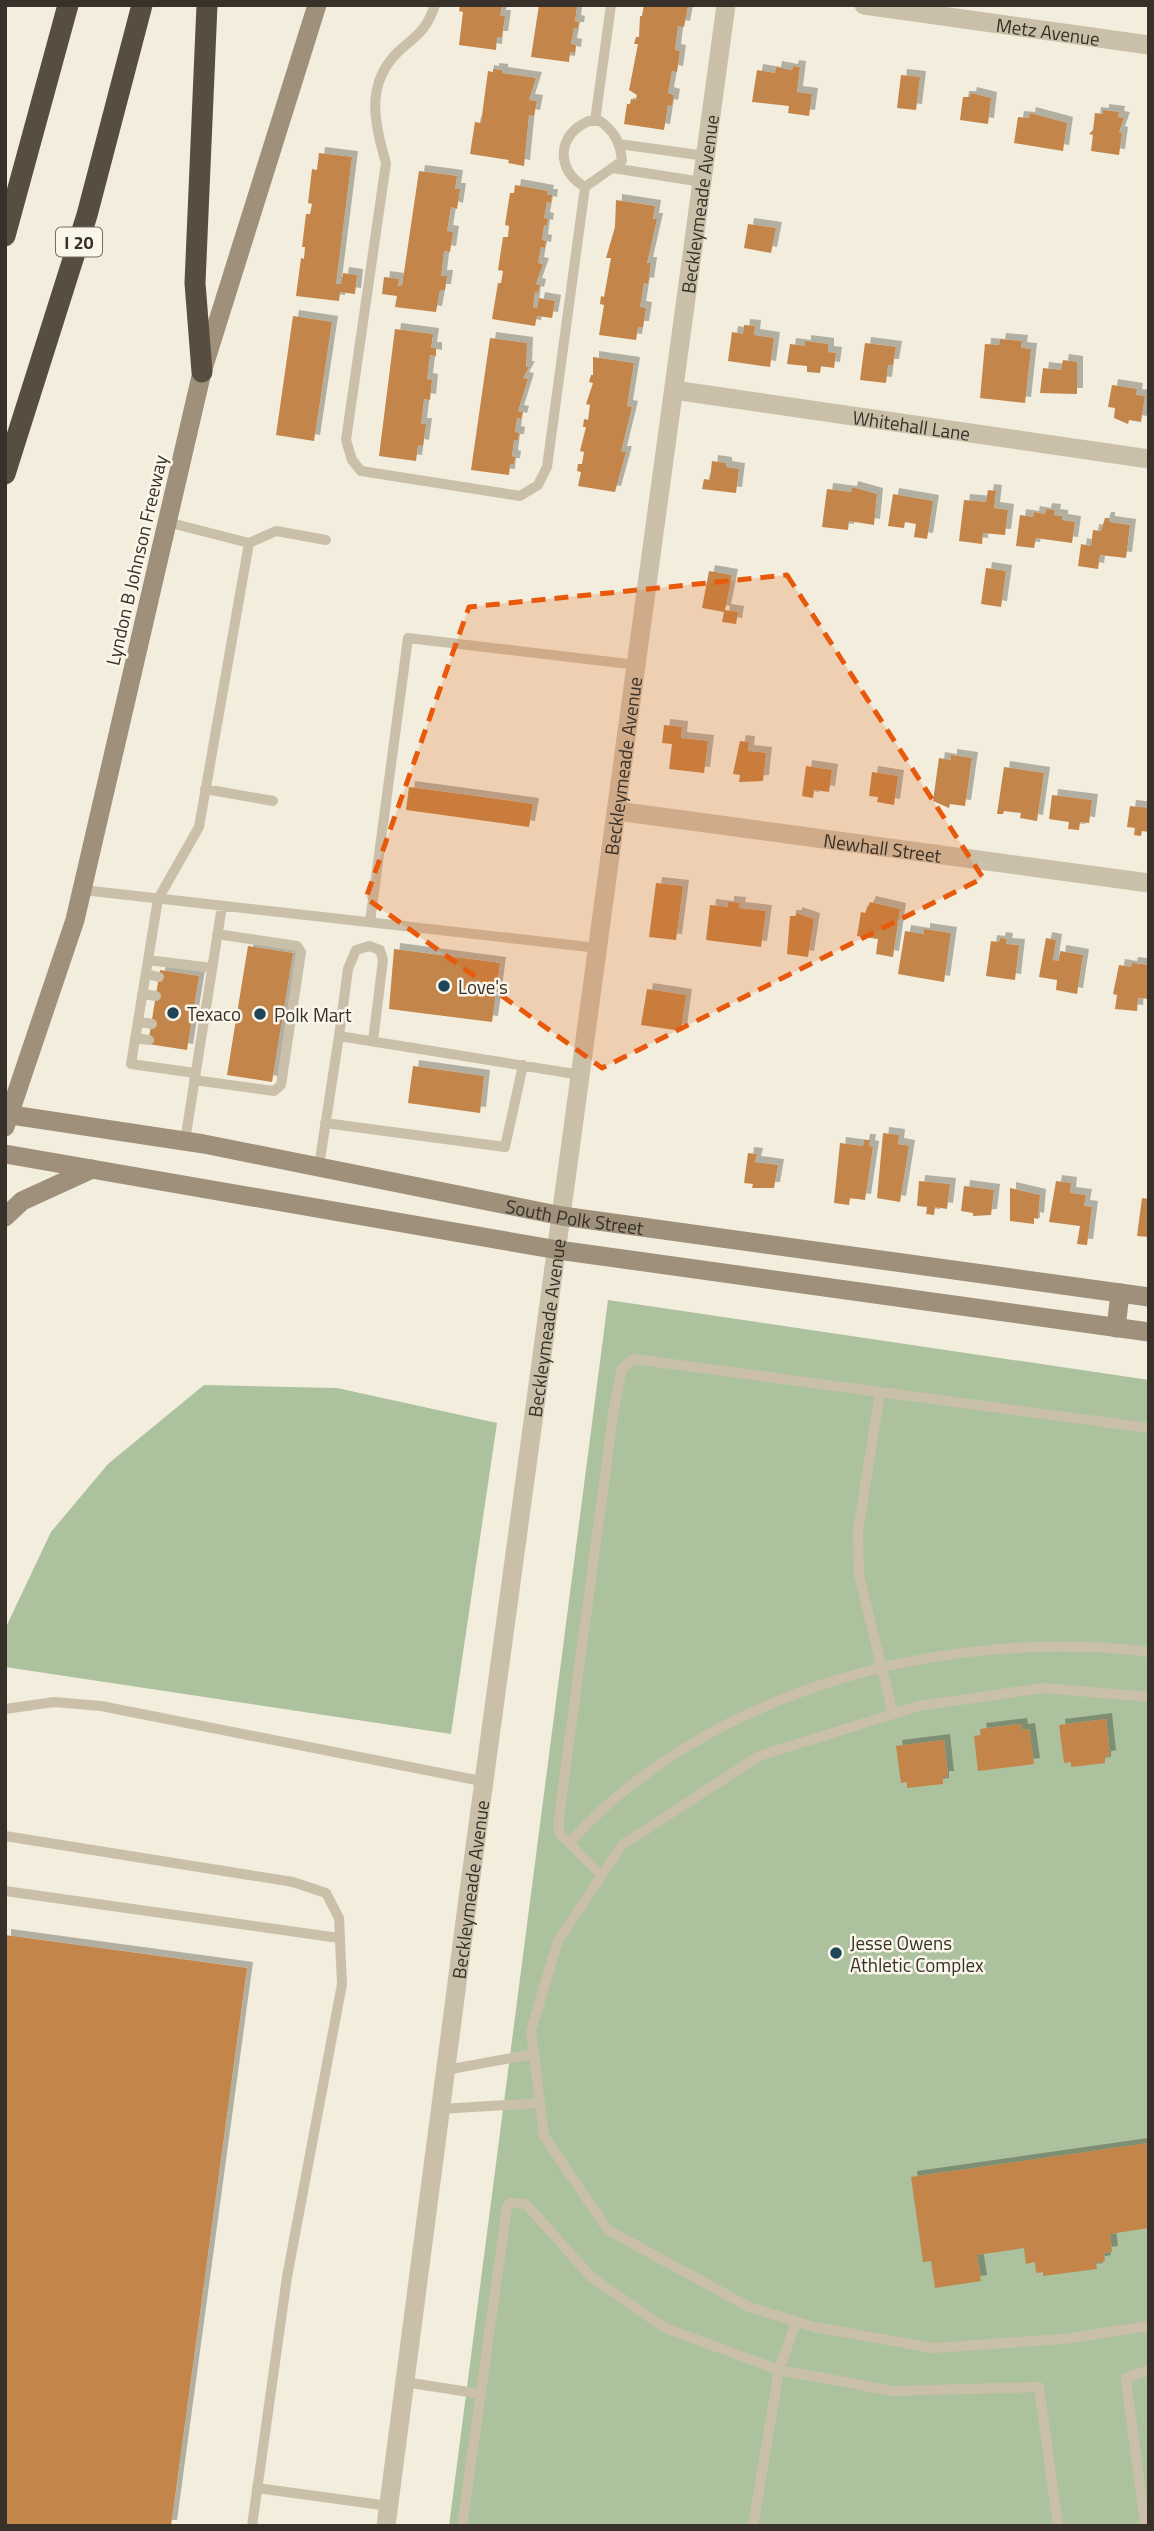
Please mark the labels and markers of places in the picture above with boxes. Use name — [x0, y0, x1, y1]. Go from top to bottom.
place label: Love's — [458, 972, 508, 1001]
marker: Love's — [436, 978, 452, 994]
place label: Texaco — [187, 999, 241, 1028]
place label: Polk Mart — [274, 1000, 352, 1029]
marker: Texaco — [165, 1005, 181, 1021]
marker: Polk Mart — [252, 1006, 268, 1022]
place label: Jesse Owens Athletic Complex — [850, 1928, 984, 1979]
marker: Jesse Owens Athletic Complex — [828, 1945, 844, 1961]

